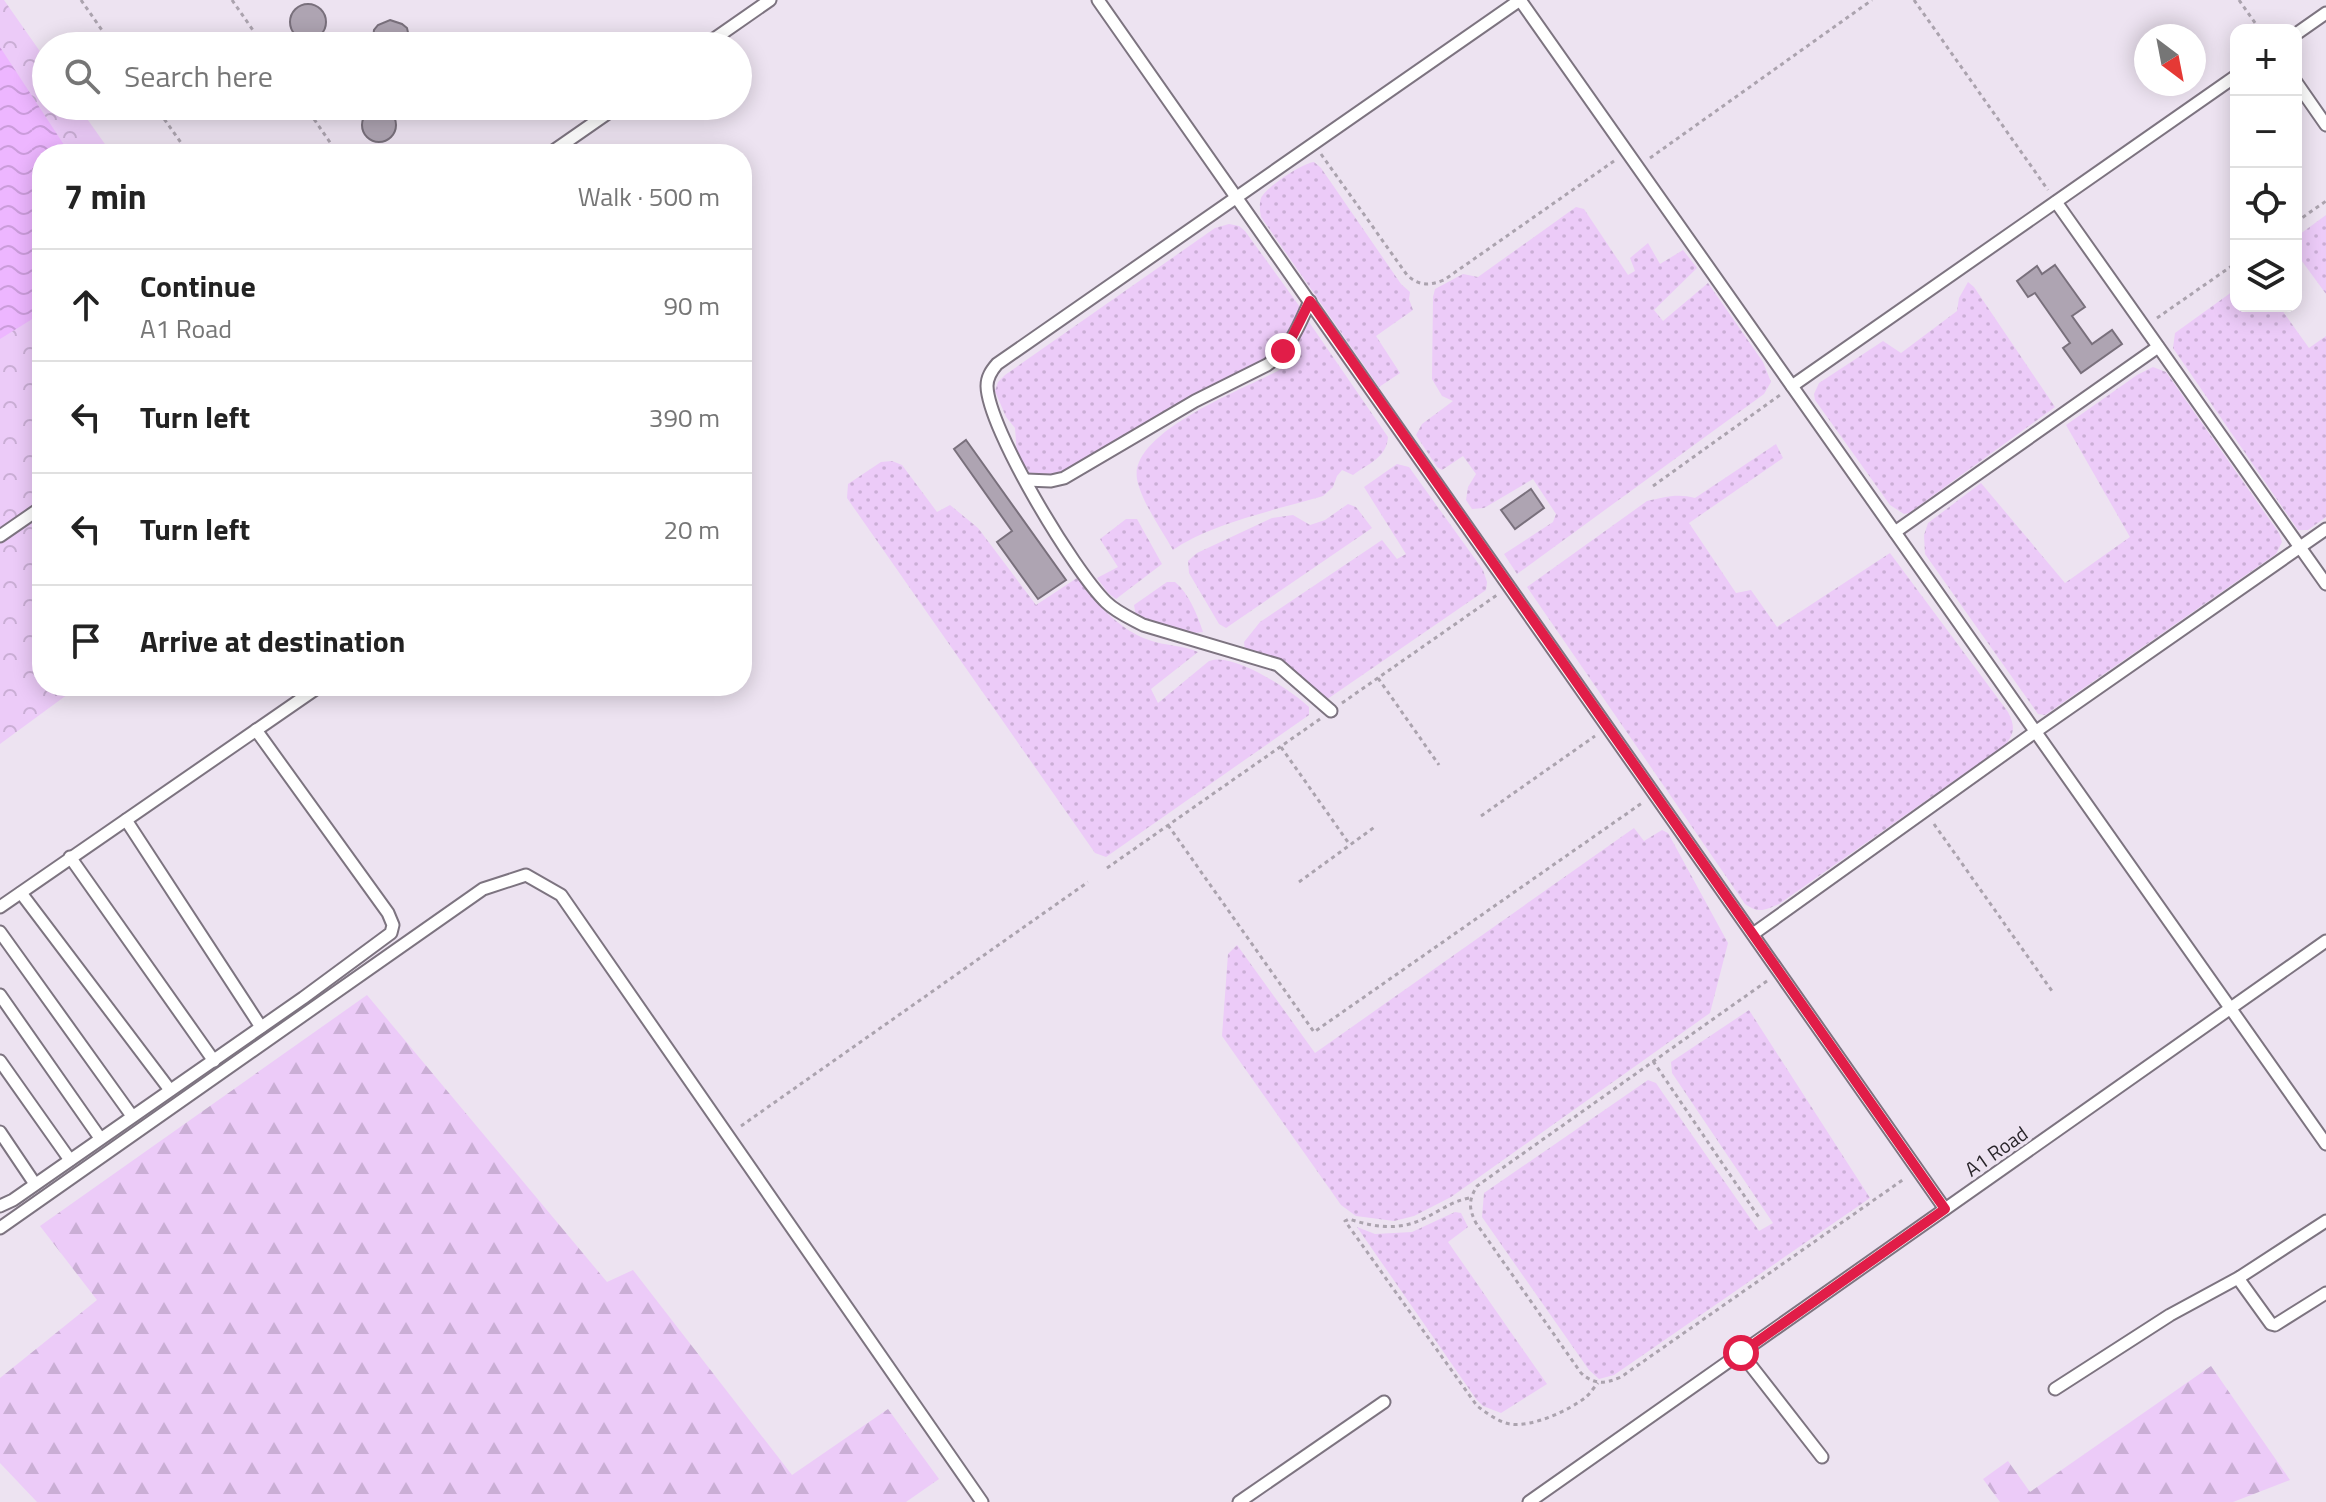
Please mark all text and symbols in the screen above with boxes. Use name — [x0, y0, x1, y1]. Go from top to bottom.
north arrow — [2134, 24, 2206, 96]
map controls — [2230, 24, 2302, 312]
button: + — [2230, 24, 2302, 96]
search box — [32, 32, 752, 120]
text: Search here — [124, 53, 273, 99]
icon: search — [60, 54, 104, 98]
button: − — [2230, 96, 2302, 168]
button: locate — [2230, 168, 2302, 240]
text: 7 min — [64, 170, 147, 222]
text: Walk · 500 m — [578, 177, 720, 216]
button: layers — [2230, 240, 2302, 312]
text: Continue — [140, 263, 256, 309]
icon: ahead — [64, 283, 108, 327]
text: 90 m — [663, 286, 720, 325]
text: A1 Road — [140, 309, 232, 348]
route end — [1265, 333, 1301, 369]
text: Turn left — [140, 394, 250, 440]
icon: left — [64, 395, 108, 439]
text: 390 m — [649, 398, 720, 437]
text: Turn left — [140, 506, 250, 552]
icon: left — [64, 507, 108, 551]
text: 20 m — [663, 510, 720, 549]
text: Arrive at destination — [140, 618, 405, 664]
icon: arrive — [64, 619, 108, 663]
street label: A1 Road — [1958, 1118, 2034, 1184]
route start — [1723, 1335, 1759, 1371]

